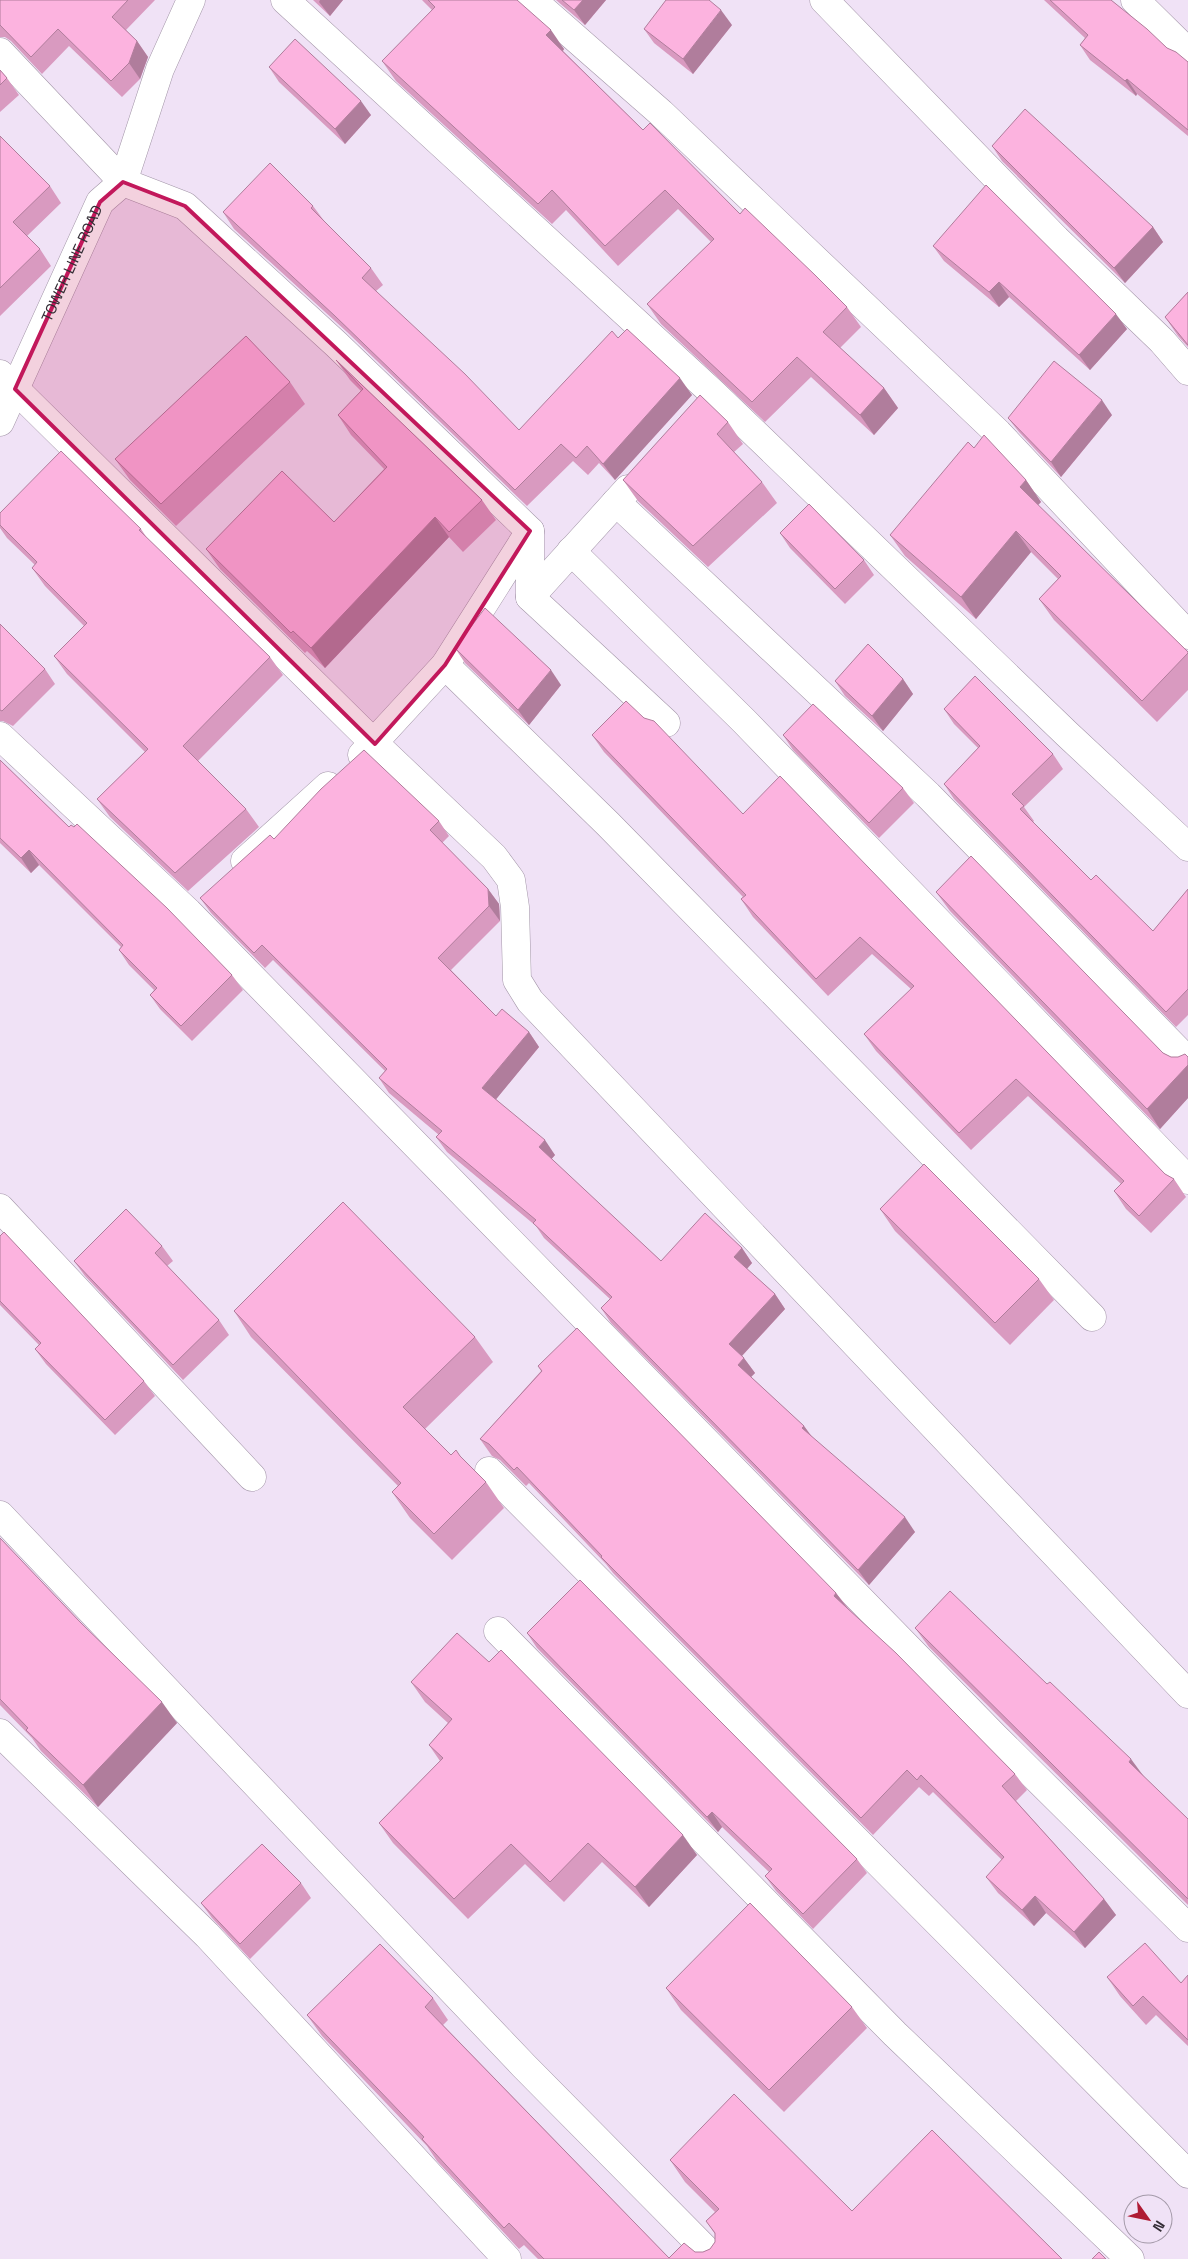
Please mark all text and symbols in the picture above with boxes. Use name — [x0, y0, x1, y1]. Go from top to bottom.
street label: TOWER LINE ROAD — [37, 202, 106, 325]
north arrow — [1123, 2194, 1173, 2244]
text: N — [1149, 2217, 1169, 2235]

